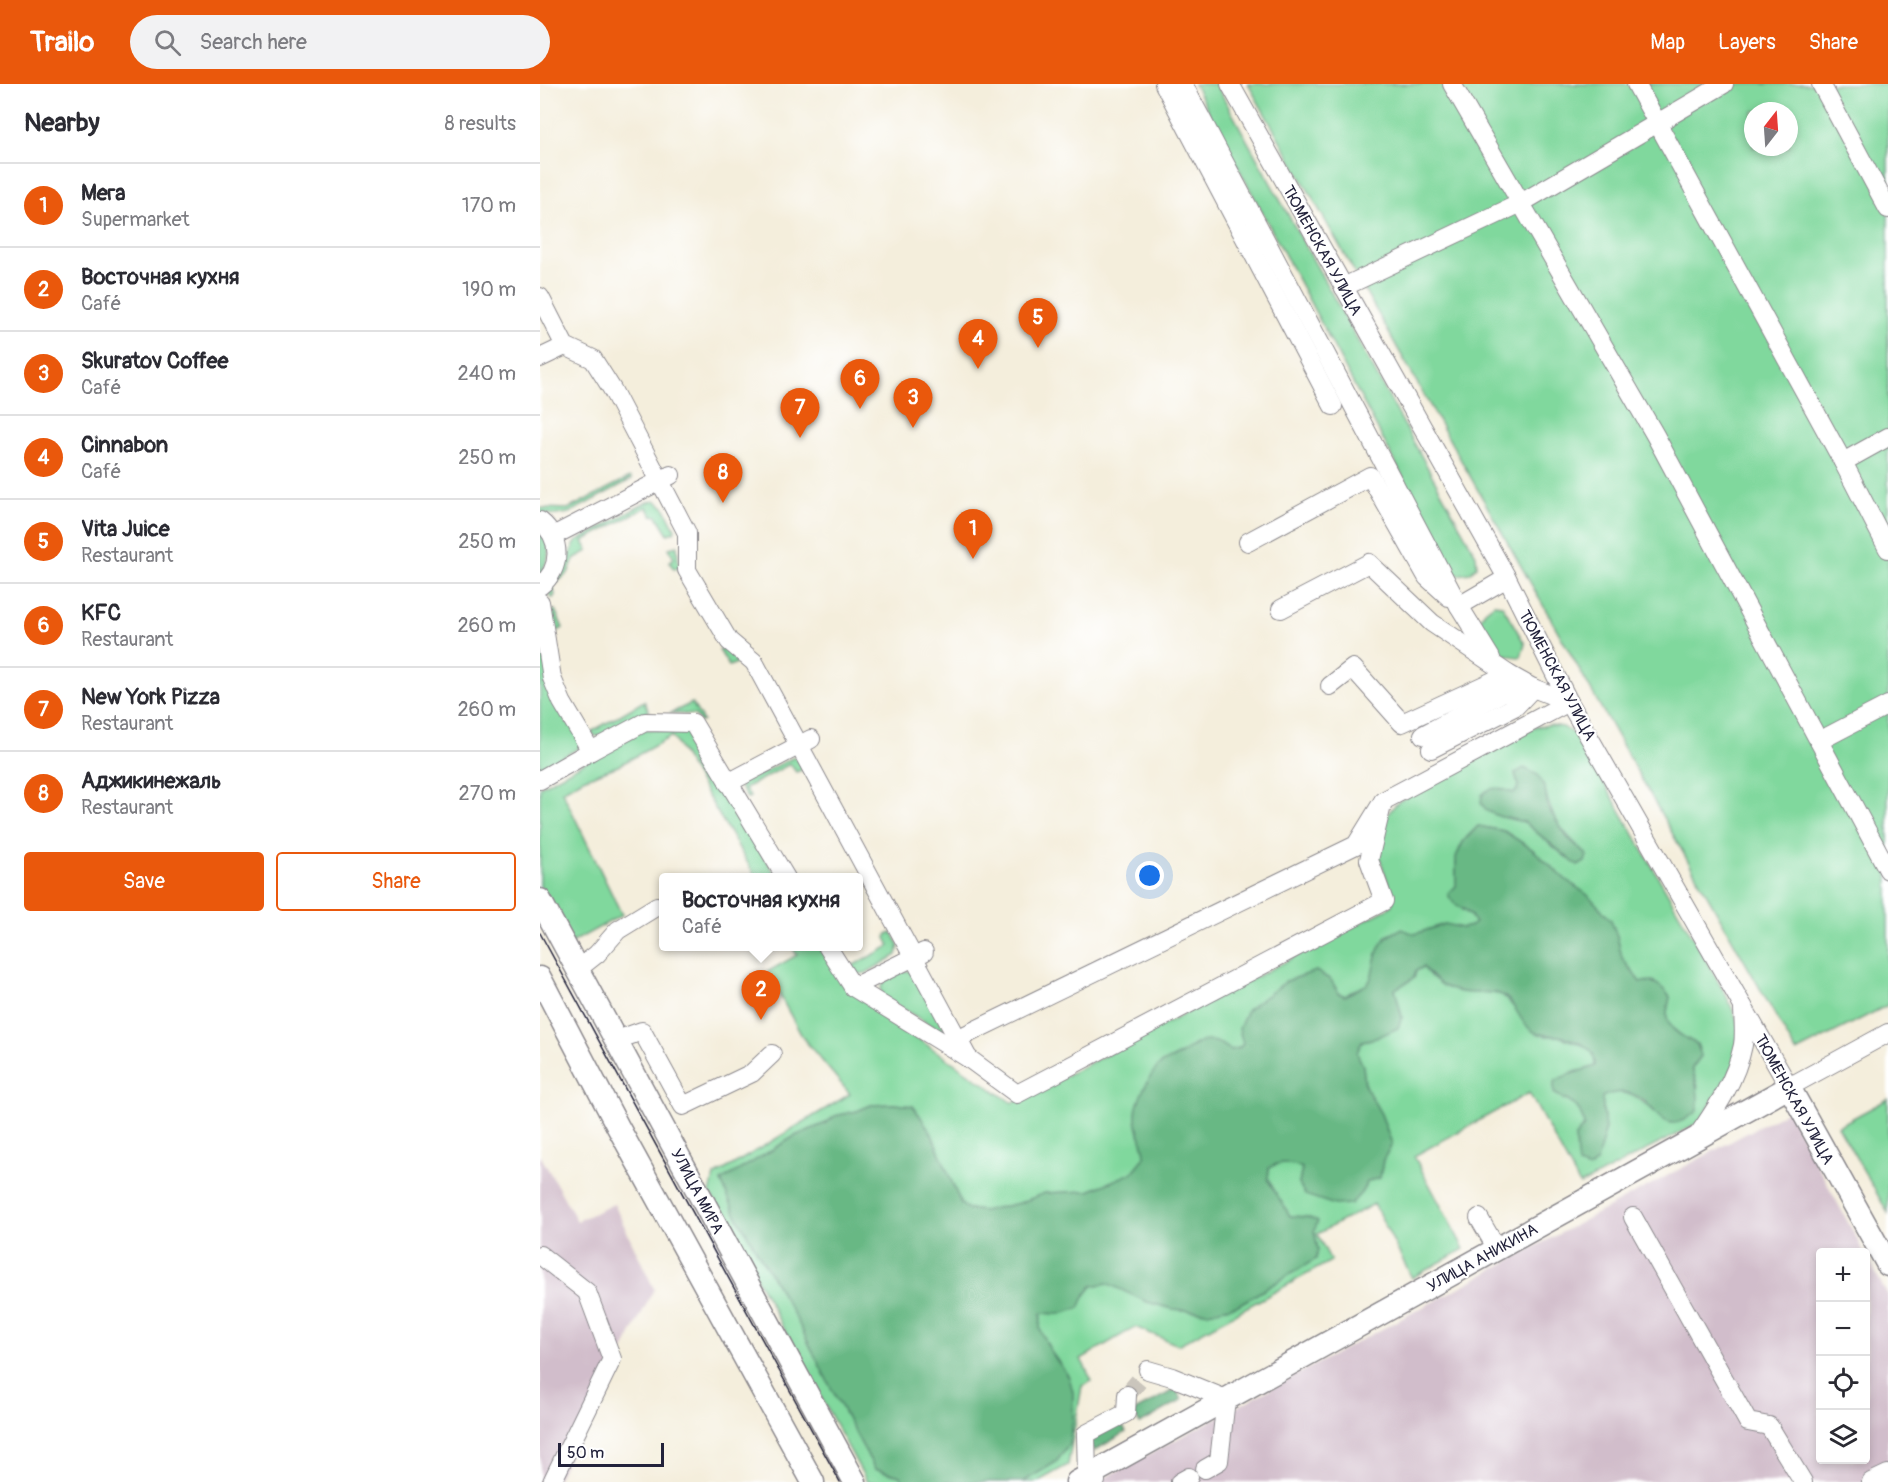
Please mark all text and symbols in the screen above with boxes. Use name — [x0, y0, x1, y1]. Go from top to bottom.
search box — [130, 15, 550, 69]
text: Trailo — [30, 25, 94, 60]
icon: search — [151, 26, 184, 59]
text: Search here — [199, 28, 307, 56]
text: Map — [1650, 29, 1685, 56]
text: Layers — [1718, 29, 1776, 56]
text: Share — [1809, 29, 1858, 56]
north arrow — [1744, 102, 1798, 156]
text: Nearby — [24, 107, 100, 139]
text: 8 results — [445, 111, 516, 136]
text: Мега — [81, 179, 125, 207]
street label: ТЮМЕНСКАЯ УЛИЦА — [1278, 182, 1366, 319]
text: 1 — [40, 193, 47, 218]
text: 170 m — [462, 193, 516, 218]
text: Supermarket — [81, 207, 190, 232]
text: Восточная кухня — [81, 263, 239, 291]
text: 2 — [38, 277, 49, 302]
text: 190 m — [462, 277, 516, 302]
text: Café — [81, 291, 121, 316]
pin: 5 — [1018, 298, 1058, 348]
pin: 4 — [958, 320, 998, 369]
text: Skuratov Coffee — [81, 347, 228, 375]
pin: 6 — [840, 360, 880, 409]
text: 3 — [38, 361, 49, 386]
text: 240 m — [457, 361, 516, 386]
text: Café — [81, 375, 121, 400]
pin: 3 — [894, 378, 932, 428]
pin: 7 — [780, 388, 820, 438]
text: Cinnabon — [81, 431, 168, 459]
text: 4 — [38, 445, 49, 470]
text: 250 m — [458, 445, 516, 470]
pin: 8 — [704, 454, 742, 503]
text: Café — [81, 459, 121, 484]
pin: 1 — [954, 510, 992, 559]
text: Vita Juice — [81, 515, 170, 543]
text: 5 — [38, 529, 49, 554]
text: 250 m — [458, 529, 516, 554]
text: Restaurant — [81, 543, 173, 568]
text: KFC — [81, 599, 121, 627]
street label: ТЮМЕНСКАЯ УЛИЦА — [1514, 607, 1600, 744]
text: 6 — [38, 613, 49, 638]
text: 260 m — [457, 613, 516, 638]
text: Restaurant — [81, 627, 173, 652]
text: New York Pizza — [81, 683, 220, 711]
text: 7 — [38, 697, 49, 722]
text: 260 m — [457, 697, 516, 722]
text: Restaurant — [81, 711, 173, 736]
text: Аджикинежаль — [81, 767, 221, 795]
text: 8 — [38, 781, 49, 806]
text: 270 m — [458, 781, 516, 806]
text: Restaurant — [81, 795, 173, 820]
button: Save — [24, 852, 264, 911]
button: Share — [276, 852, 516, 911]
your location — [1135, 861, 1164, 890]
popup — [659, 873, 863, 951]
text: Восточная кухня — [682, 886, 840, 914]
text: Café — [682, 914, 722, 939]
pin: 2 — [742, 970, 780, 1020]
street label: ТЮМЕНСКАЯ УЛИЦА — [1750, 1031, 1838, 1168]
street label: УЛИЦА МИРА — [666, 1146, 728, 1237]
street label: УЛИЦА АНИКИНА — [1424, 1219, 1541, 1297]
map controls — [1816, 1248, 1870, 1464]
button: + — [1816, 1248, 1870, 1302]
button: − — [1816, 1302, 1870, 1356]
button: locate — [1816, 1356, 1870, 1410]
button: layers — [1816, 1410, 1870, 1464]
scale bar — [558, 1440, 664, 1468]
text: 50 m — [567, 1443, 604, 1463]

